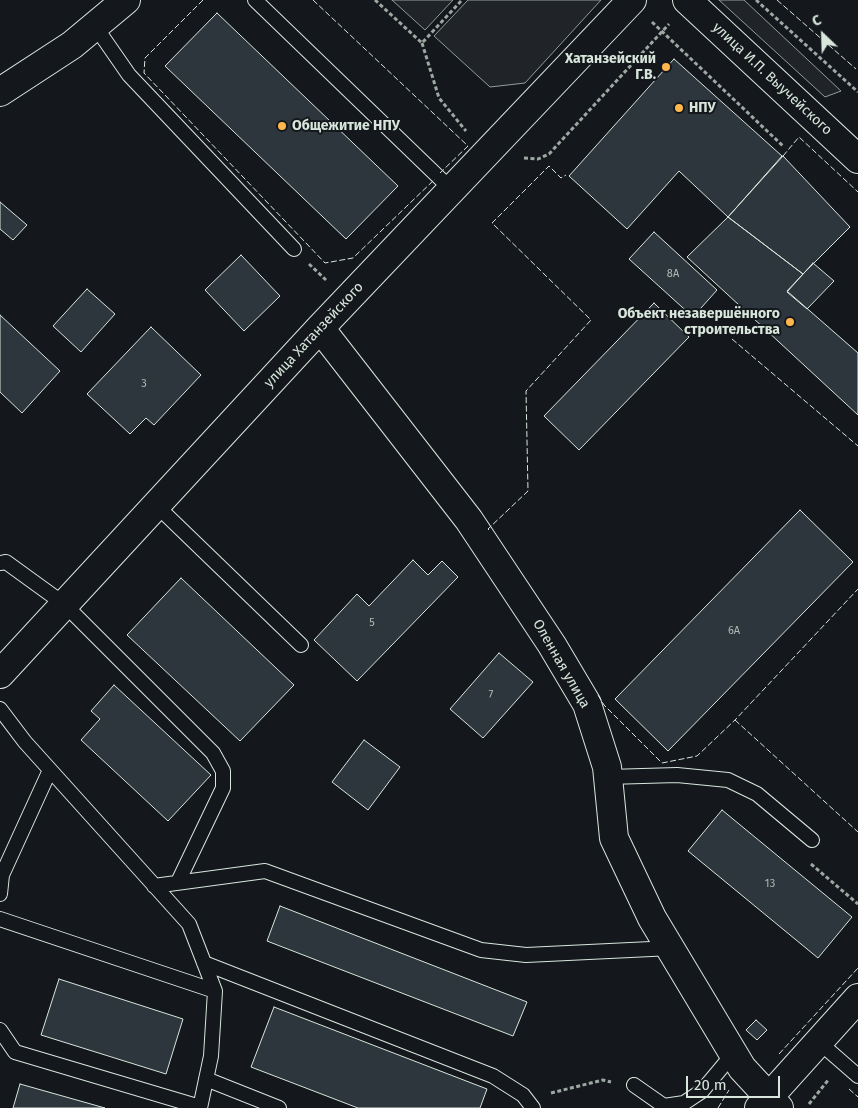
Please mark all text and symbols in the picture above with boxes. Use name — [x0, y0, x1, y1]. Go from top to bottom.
north arrow — [798, 10, 848, 60]
text: С — [810, 11, 824, 30]
street label: улица И.П. Выучейского — [709, 19, 835, 139]
place label: Хатанзейский Г.В. — [565, 51, 656, 84]
marker: Хатанзейский Г.В. — [660, 61, 672, 73]
place label: НПУ — [689, 100, 716, 116]
marker: НПУ — [673, 102, 685, 114]
place label: Общежитие НПУ — [292, 118, 400, 134]
marker: Общежитие НПУ — [276, 120, 288, 132]
house number: 8А — [667, 267, 679, 281]
street label: улица Хатанзейского — [261, 279, 367, 391]
place label: Объект незавершённого строительства — [618, 306, 780, 338]
marker: Объект незавершённого строительства — [784, 316, 796, 328]
house number: 3 — [141, 377, 147, 391]
house number: 5 — [369, 616, 375, 630]
street label: Оленная улица — [529, 617, 593, 711]
house number: 6А — [728, 624, 740, 638]
house number: 7 — [489, 688, 493, 702]
house number: 13 — [765, 877, 775, 891]
scale bar — [688, 1066, 782, 1098]
text: 20 m — [694, 1076, 727, 1094]

